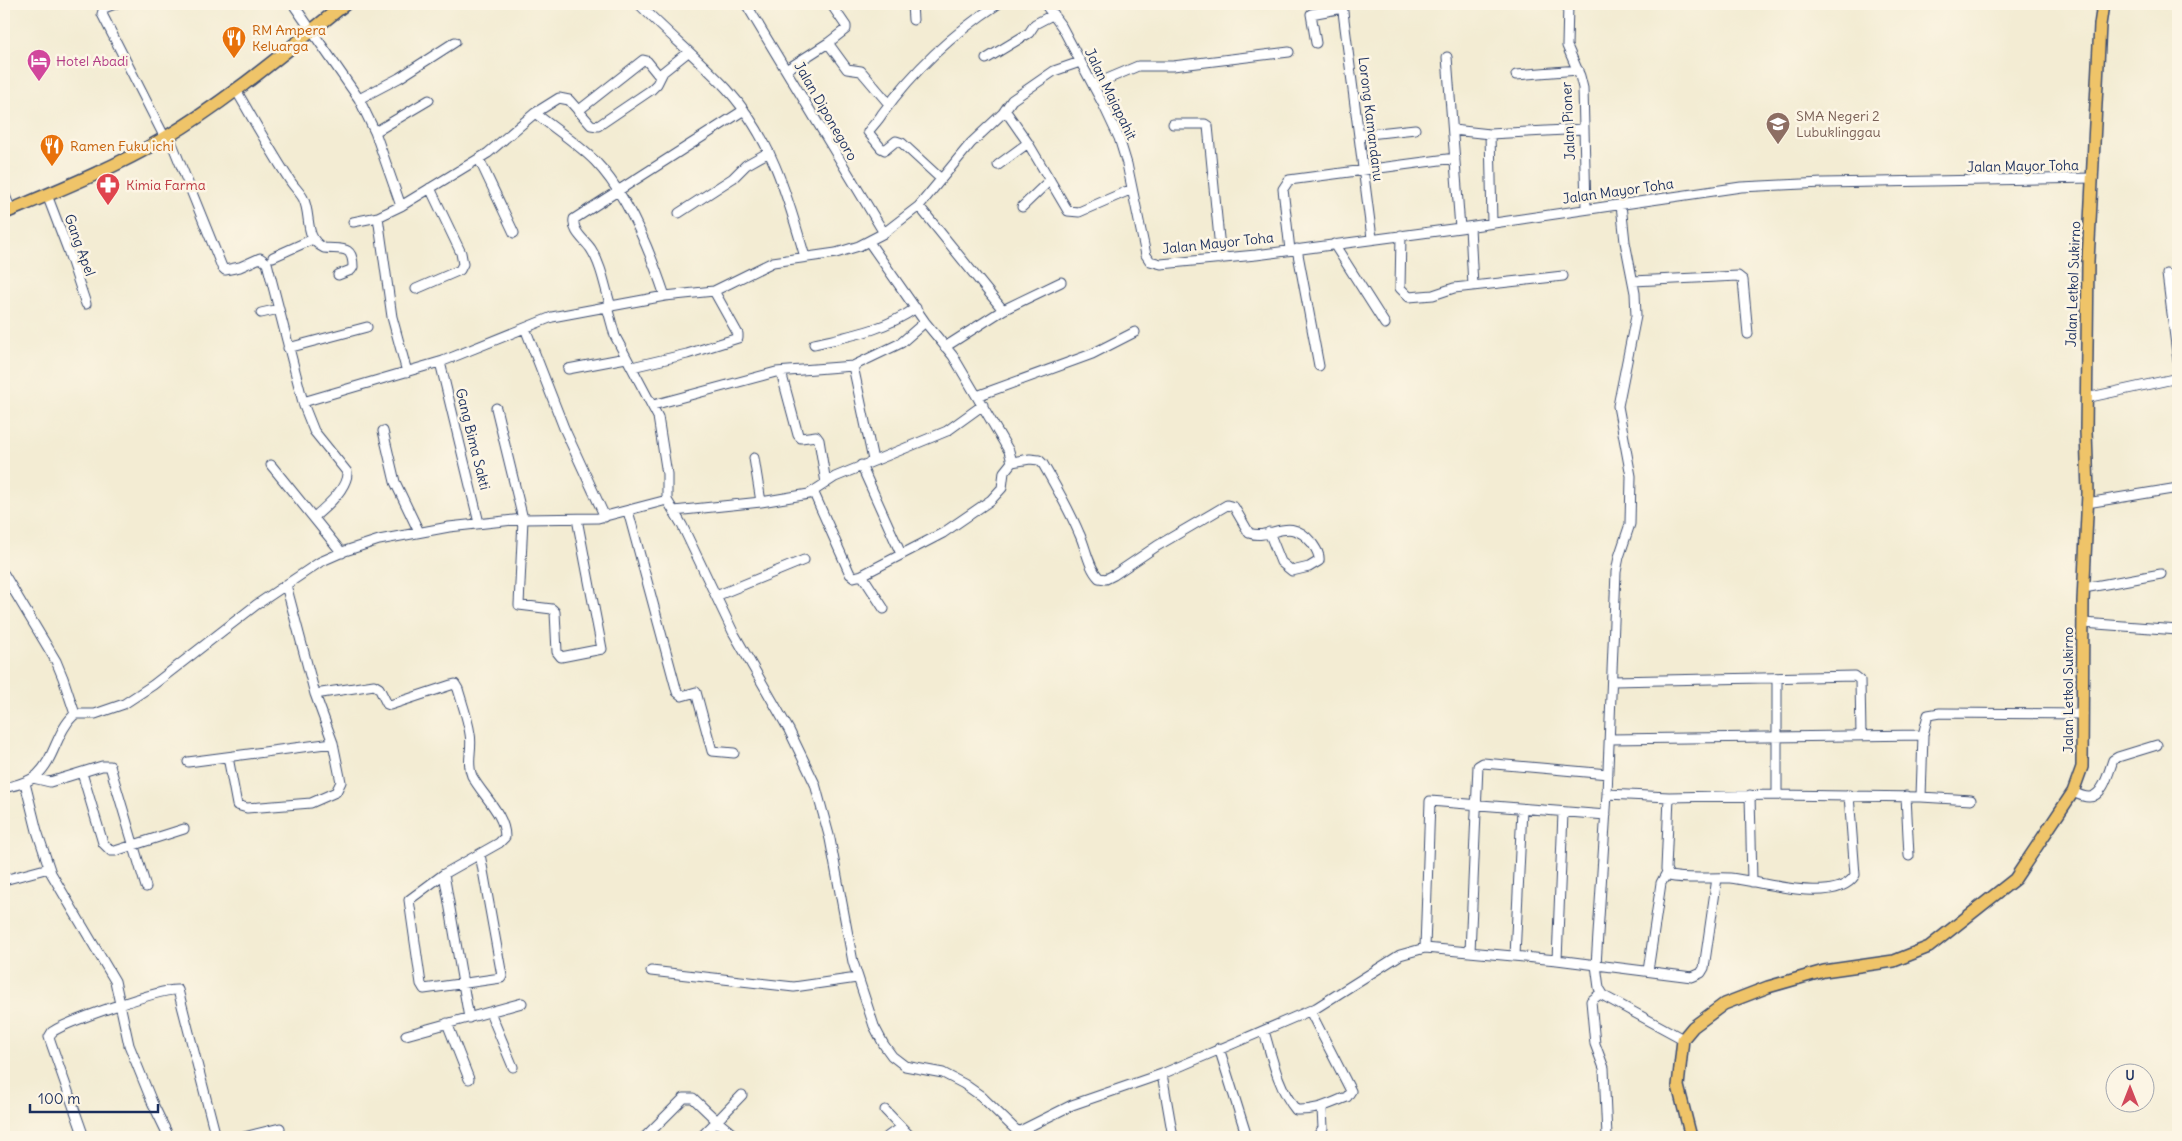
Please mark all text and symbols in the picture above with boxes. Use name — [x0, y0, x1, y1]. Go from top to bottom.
place label: RM Ampera Keluarga — [252, 21, 326, 55]
restaurant icon: RM Ampera Keluarga — [221, 25, 247, 59]
street label: Jalan Majapahit — [1081, 45, 1141, 143]
hotel icon: Hotel Abadi — [26, 48, 52, 82]
place label: Hotel Abadi — [56, 52, 128, 70]
street label: Lorong Kamandanu — [1354, 56, 1388, 182]
street label: Jalan Diponegoro — [790, 58, 862, 164]
street label: Jalan Pioner — [1557, 81, 1579, 161]
place label: SMA Negeri 2 Lubuklinggau — [1796, 107, 1881, 141]
school or university icon: SMA Negeri 2 Lubuklinggau — [1765, 111, 1791, 145]
restaurant icon: Ramen Fuku ichi — [39, 133, 65, 167]
place label: Ramen Fuku ichi — [70, 137, 174, 155]
street label: Jalan Mayor Toha — [1967, 156, 2079, 176]
pharmacy icon: Kimia Farma — [95, 172, 121, 206]
street label: Jalan Mayor Toha — [1561, 174, 1675, 208]
place label: Kimia Farma — [126, 176, 206, 194]
street label: Gang Apel — [60, 211, 100, 279]
street label: Jalan Letkol Sukirno — [2062, 220, 2084, 347]
street label: Jalan Mayor Toha — [1161, 228, 1275, 258]
street label: Gang Bima Sakti — [452, 386, 494, 492]
street label: Jalan Letkol Sukirno — [2059, 627, 2077, 753]
north arrow — [2104, 1064, 2154, 1114]
text: U — [2125, 1066, 2135, 1084]
scale bar — [30, 1081, 158, 1113]
text: 100 m — [38, 1089, 80, 1108]

